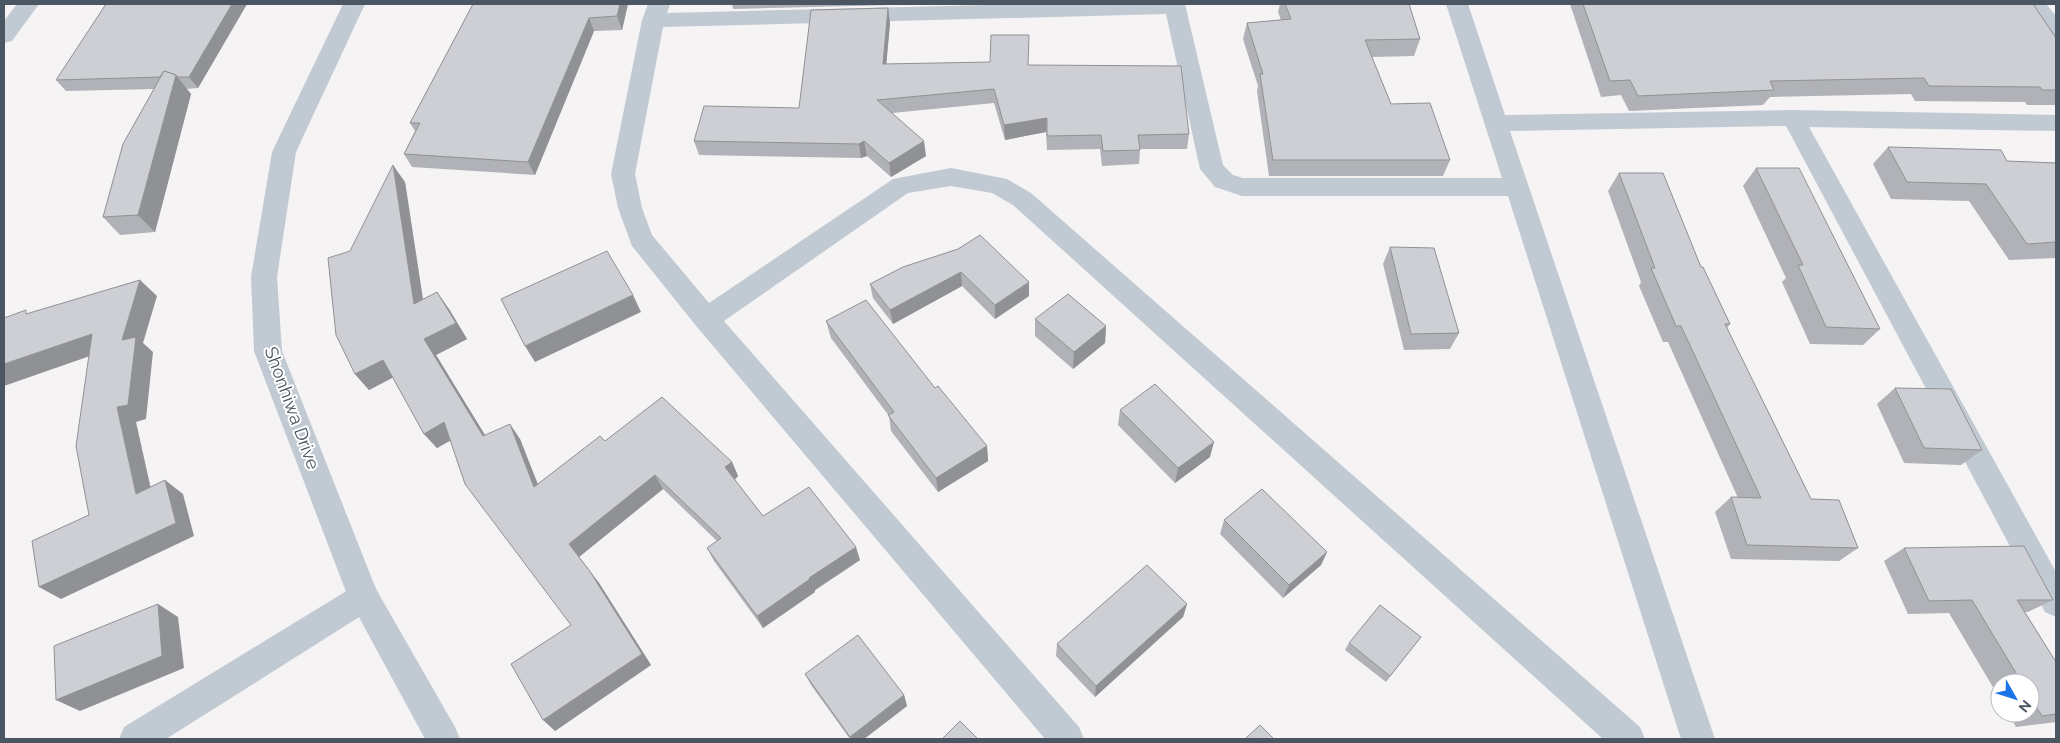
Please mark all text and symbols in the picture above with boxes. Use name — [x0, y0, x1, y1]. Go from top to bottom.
street label: Shonhiwa Drive — [261, 344, 325, 472]
north arrow — [1990, 673, 2040, 723]
text: N — [2016, 697, 2035, 715]

